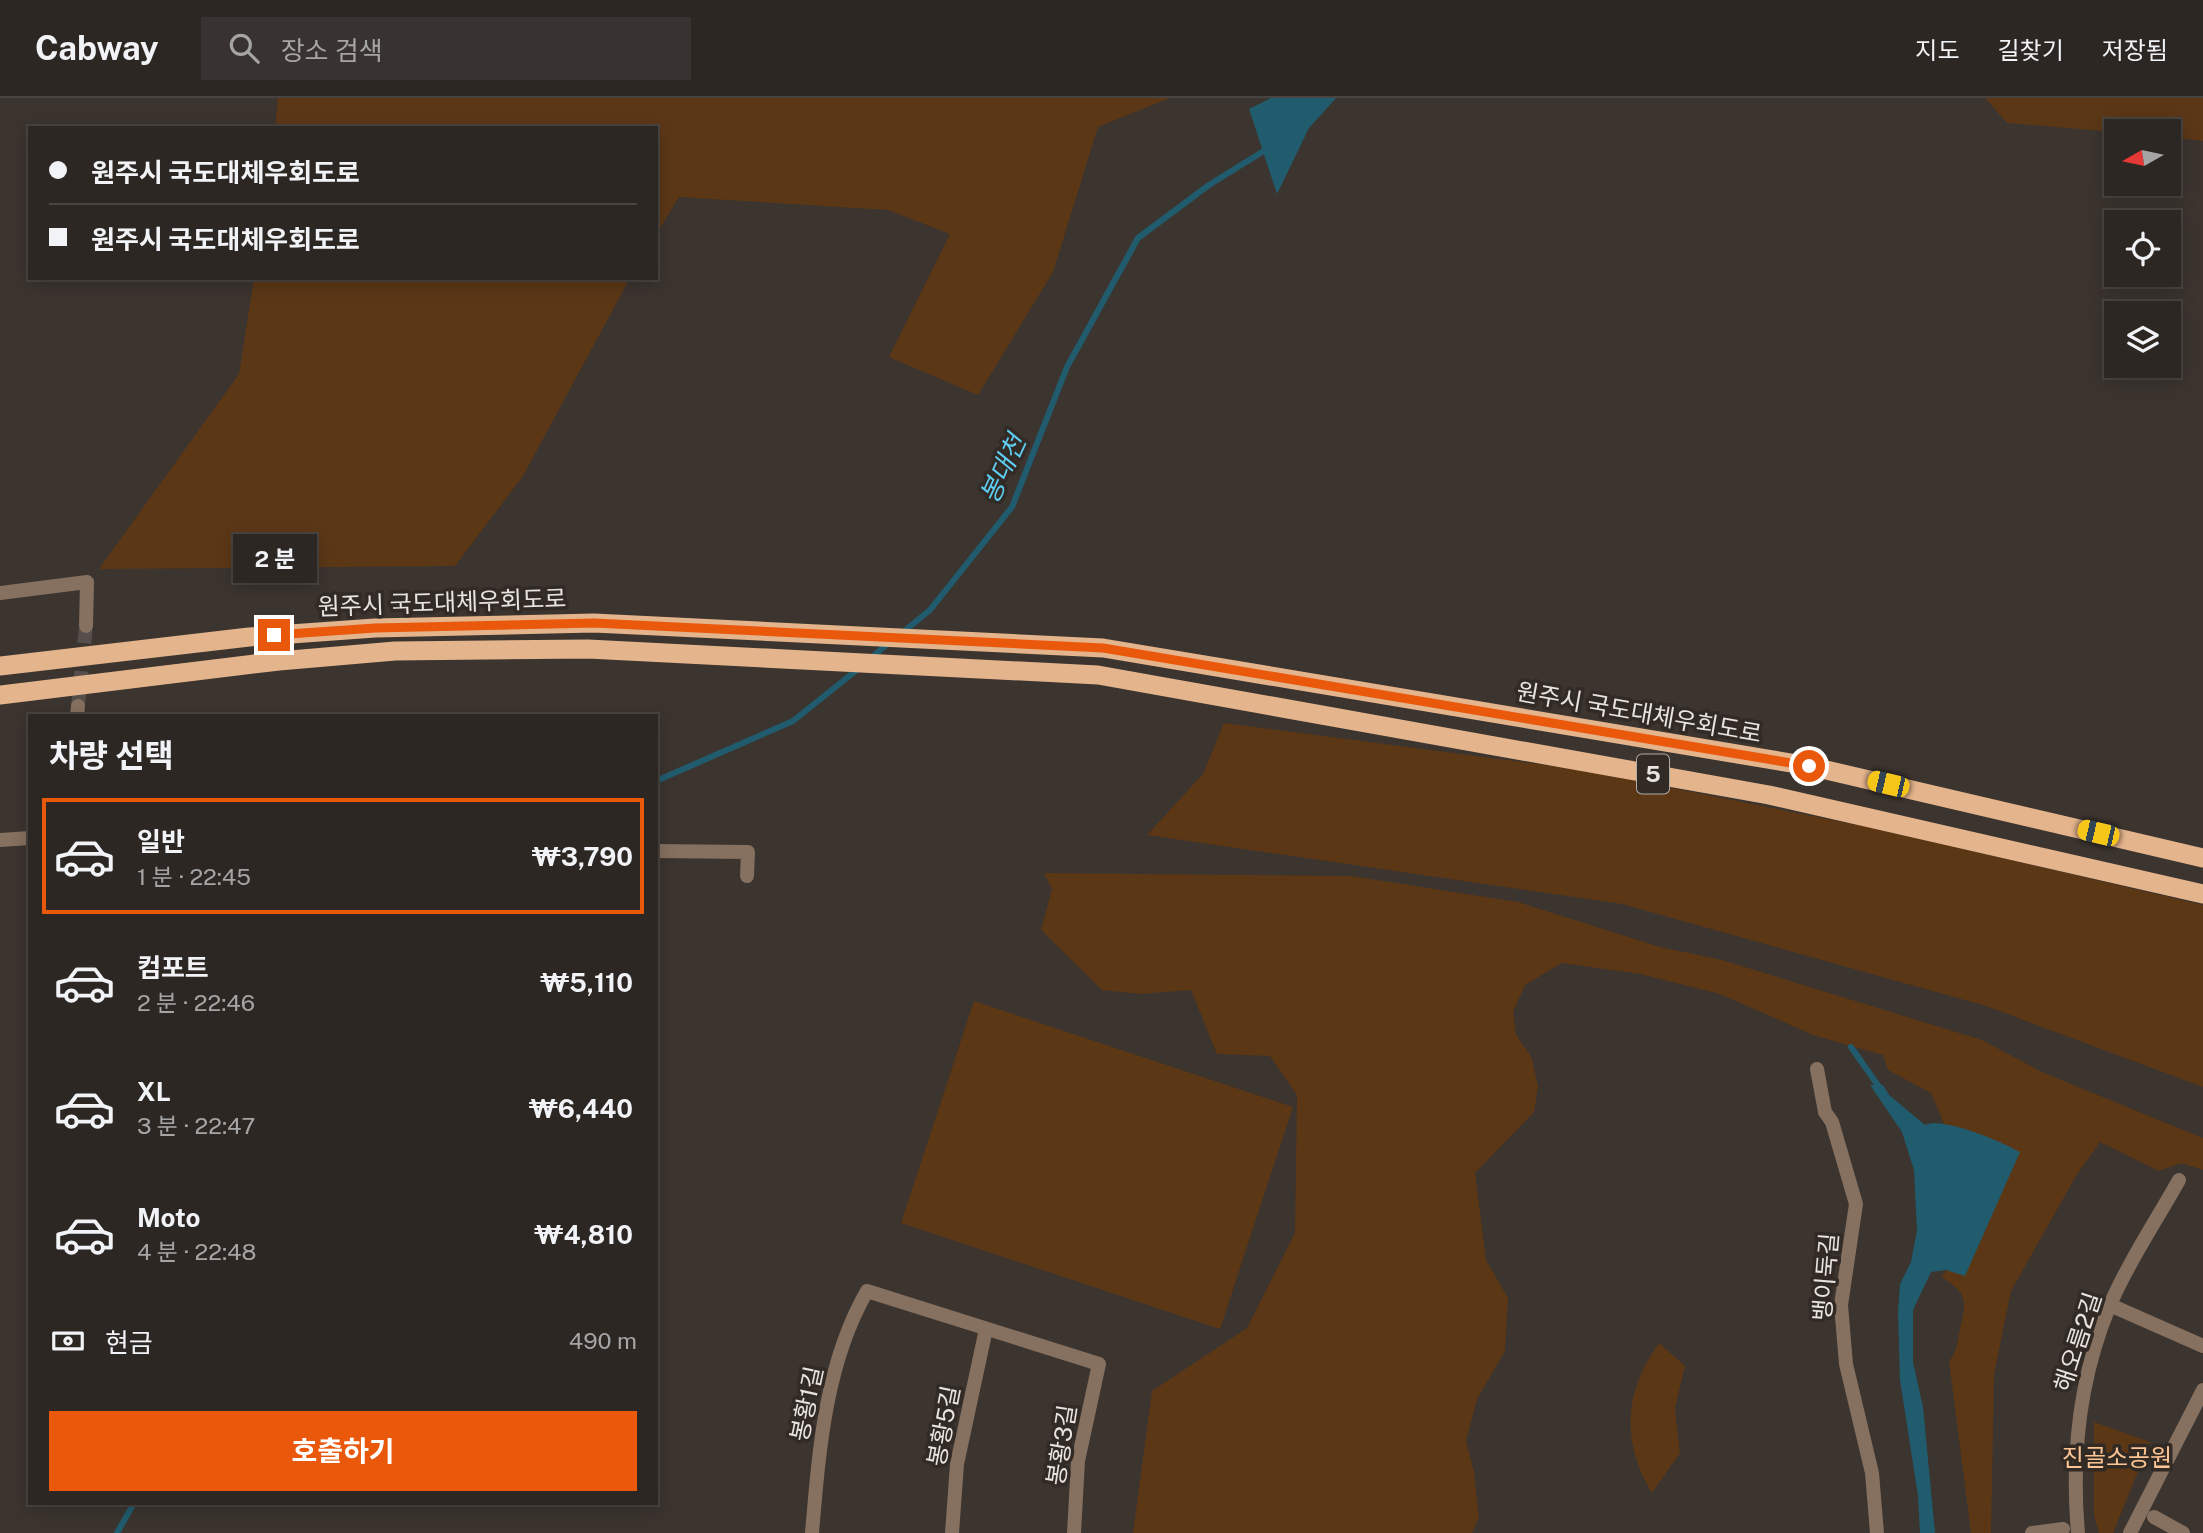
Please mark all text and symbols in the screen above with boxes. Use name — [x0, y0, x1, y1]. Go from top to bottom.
search box — [201, 17, 691, 80]
text: Cabway — [35, 29, 159, 67]
icon: search — [225, 29, 263, 67]
text: 장소 검색 — [281, 35, 383, 66]
text: 지도 — [1915, 36, 1960, 64]
text: 길찾기 — [1998, 36, 2064, 64]
text: 저장됨 — [2102, 36, 2168, 64]
north arrow — [2104, 119, 2180, 196]
map controls — [2104, 119, 2181, 378]
text: 원주시 국도대체우회도로 — [91, 157, 360, 188]
button: locate — [2104, 210, 2181, 287]
text: 원주시 국도대체우회도로 — [91, 224, 360, 255]
button: layers — [2104, 301, 2181, 378]
water label: 봉대천 — [973, 427, 1033, 508]
callout: 2 분 — [232, 533, 316, 582]
text: 2 분 — [255, 545, 295, 572]
street label: 원주시 국도대체우회도로 — [317, 584, 567, 620]
route end — [258, 619, 290, 651]
street label: 원주시 국도대체우회도로 — [1514, 677, 1764, 747]
text: 차량 선택 — [49, 737, 174, 774]
route start — [1793, 750, 1825, 782]
road number: 5 — [1637, 754, 1669, 794]
car — [1866, 769, 1911, 799]
car — [2076, 818, 2121, 848]
icon: car — [53, 825, 116, 888]
text: 일반 — [137, 826, 185, 857]
text: ₩3,790 — [532, 841, 633, 872]
text: 1 분 · 22:45 — [137, 863, 251, 890]
icon: car — [53, 951, 116, 1014]
text: 컴포트 — [137, 952, 209, 983]
text: ₩5,110 — [540, 967, 633, 998]
text: 2 분 · 22:46 — [137, 989, 255, 1016]
text: XL — [137, 1076, 171, 1107]
icon: car — [53, 1077, 116, 1140]
text: ₩6,440 — [529, 1093, 633, 1124]
text: 3 분 · 22:47 — [137, 1112, 255, 1139]
text: Moto — [137, 1202, 200, 1233]
icon: car — [53, 1203, 116, 1266]
text: ₩4,810 — [534, 1219, 633, 1250]
street label: 뱅이둑길 — [1807, 1232, 1843, 1322]
text: 4 분 · 22:48 — [137, 1238, 256, 1265]
street label: 해오름2길 — [2048, 1289, 2106, 1395]
icon: cash — [49, 1322, 87, 1360]
text: 현금 — [105, 1327, 153, 1358]
text: 490 m — [569, 1327, 637, 1354]
street label: 봉황1길 — [784, 1364, 828, 1444]
street label: 봉황5길 — [921, 1383, 965, 1469]
street label: 봉황3길 — [1041, 1402, 1081, 1487]
button: 호출하기 — [49, 1411, 637, 1491]
park label: 진골소공원 — [2062, 1443, 2172, 1471]

